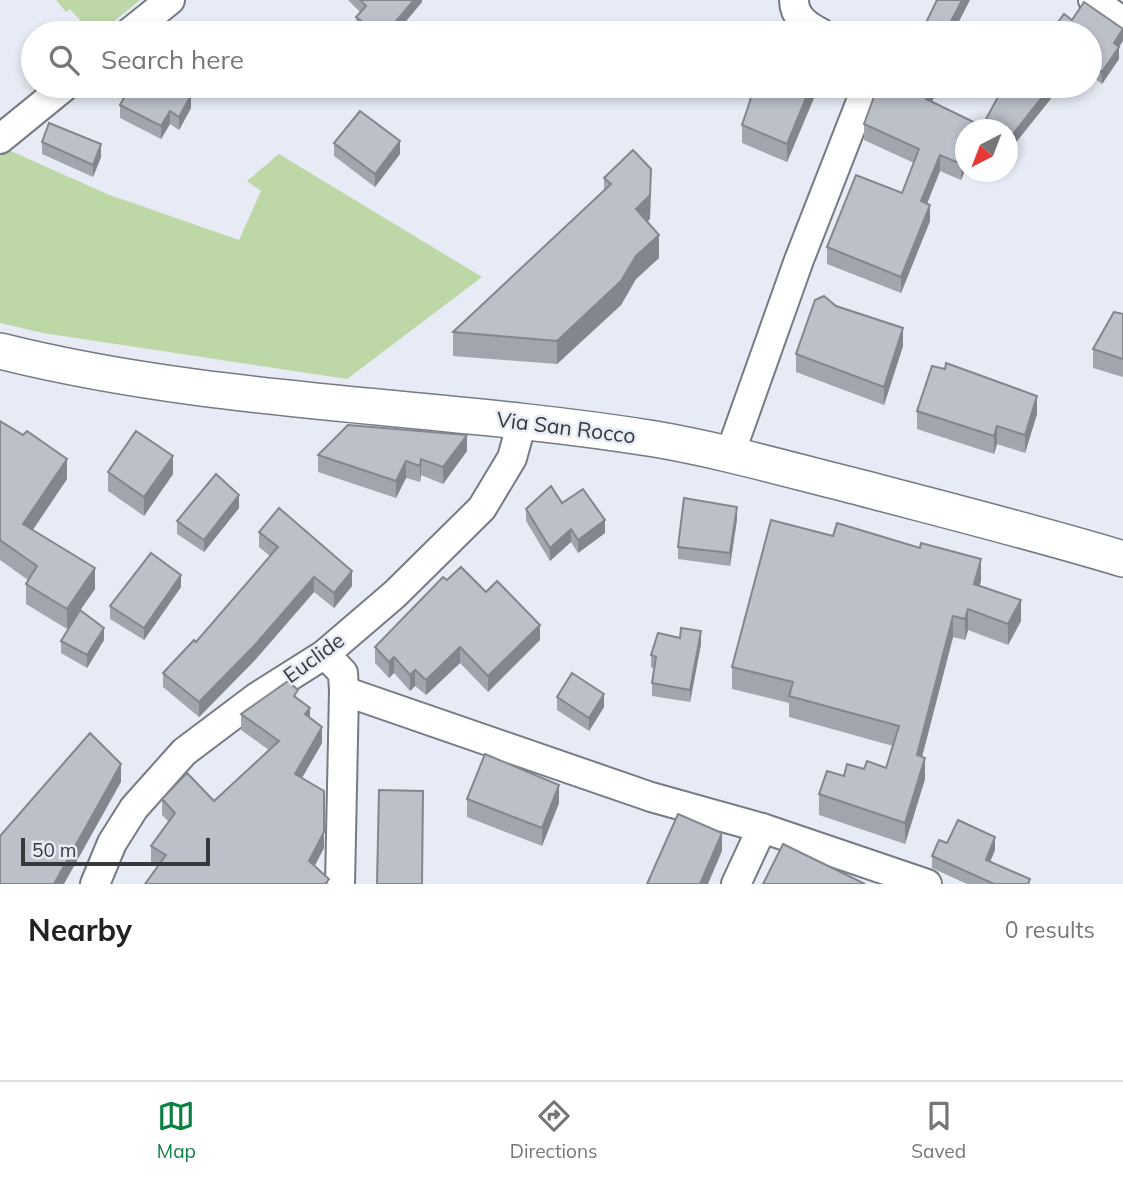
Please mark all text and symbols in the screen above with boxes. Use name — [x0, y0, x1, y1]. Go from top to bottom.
search box — [21, 21, 1102, 98]
icon: search — [45, 41, 83, 79]
text: Search here — [101, 43, 244, 76]
north arrow — [955, 119, 1018, 182]
street label: Via San Rocco — [495, 406, 637, 448]
street label: Euclide — [278, 626, 349, 688]
scale bar — [21, 835, 210, 867]
text: 50 m — [32, 838, 76, 862]
text: Nearby — [28, 911, 132, 949]
text: 0 results — [1005, 915, 1095, 944]
tab: Map — [157, 1097, 196, 1163]
tab: Directions — [510, 1097, 598, 1163]
tab: Saved — [911, 1097, 966, 1163]

